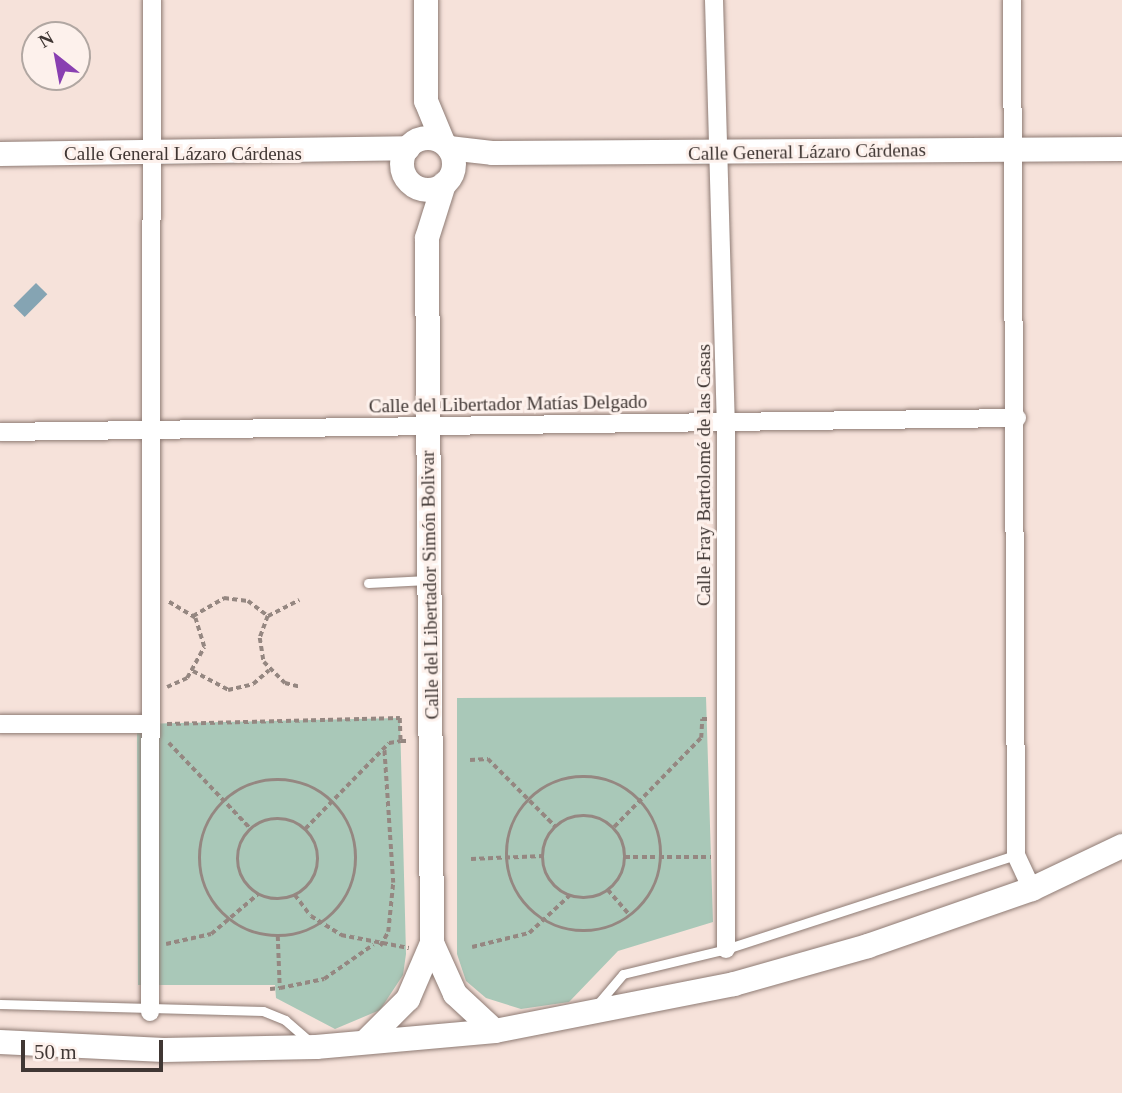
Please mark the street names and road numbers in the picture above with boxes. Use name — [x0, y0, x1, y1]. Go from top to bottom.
street label: Calle General Lázaro Cárdenas — [688, 139, 926, 165]
street label: Calle General Lázaro Cárdenas — [64, 143, 302, 165]
street label: Calle Fray Bartolomé de las Casas — [693, 344, 715, 606]
street label: Calle del Libertador Matías Delgado — [369, 390, 647, 418]
street label: Calle del Libertador Simón Bolivar — [416, 450, 444, 720]

